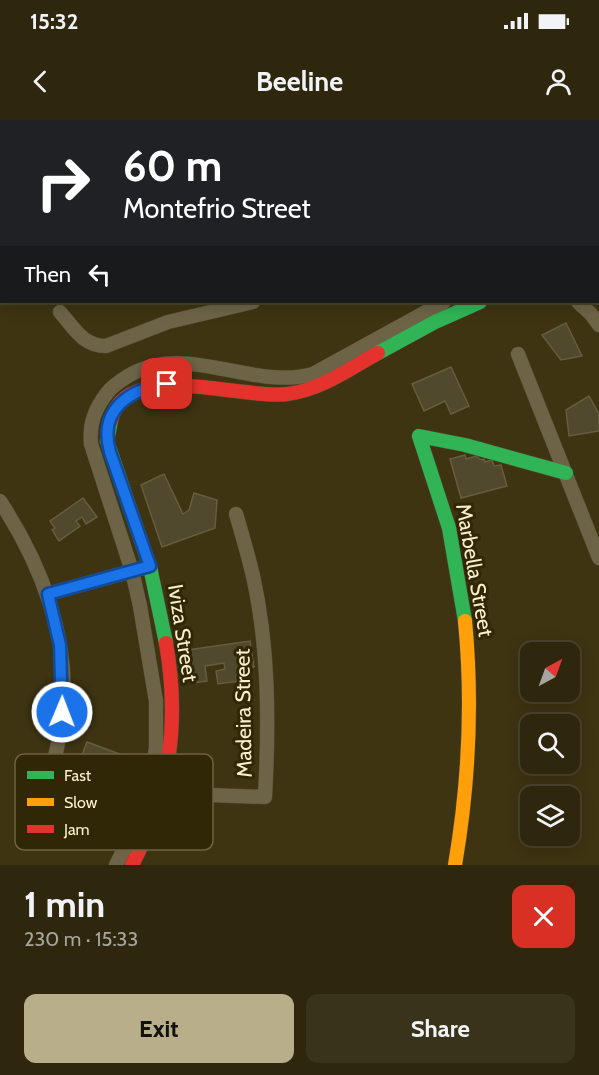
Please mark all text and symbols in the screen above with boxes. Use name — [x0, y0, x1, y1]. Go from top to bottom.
text: 15:32 — [30, 8, 78, 35]
icon: back — [24, 65, 57, 98]
text: Beeline — [256, 65, 343, 98]
icon: person — [542, 65, 575, 98]
text: 60 m — [123, 140, 222, 192]
icon: right — [24, 144, 102, 222]
text: Montefrio Street — [123, 192, 311, 225]
icon: left — [83, 258, 116, 291]
text: Then — [24, 261, 71, 288]
pin — [141, 358, 192, 409]
icon: arrive — [150, 367, 183, 400]
street label: Marbella Street — [451, 501, 499, 639]
street label: Iviza Street — [163, 582, 203, 684]
north arrow — [520, 642, 580, 702]
map controls — [520, 642, 580, 846]
street label: Madeira Street — [229, 648, 257, 778]
position arrow — [30, 680, 94, 744]
button: search — [520, 714, 580, 774]
legend — [15, 754, 213, 850]
text: Fast — [64, 766, 92, 785]
button: layers — [520, 786, 580, 846]
text: Slow — [64, 793, 98, 812]
text: Jam — [63, 820, 90, 839]
text: 1 min — [24, 882, 105, 926]
button: close — [512, 885, 575, 948]
text: 230 m · 15:33 — [24, 927, 138, 951]
button: Exit — [24, 994, 294, 1063]
button: Share — [306, 994, 575, 1063]

